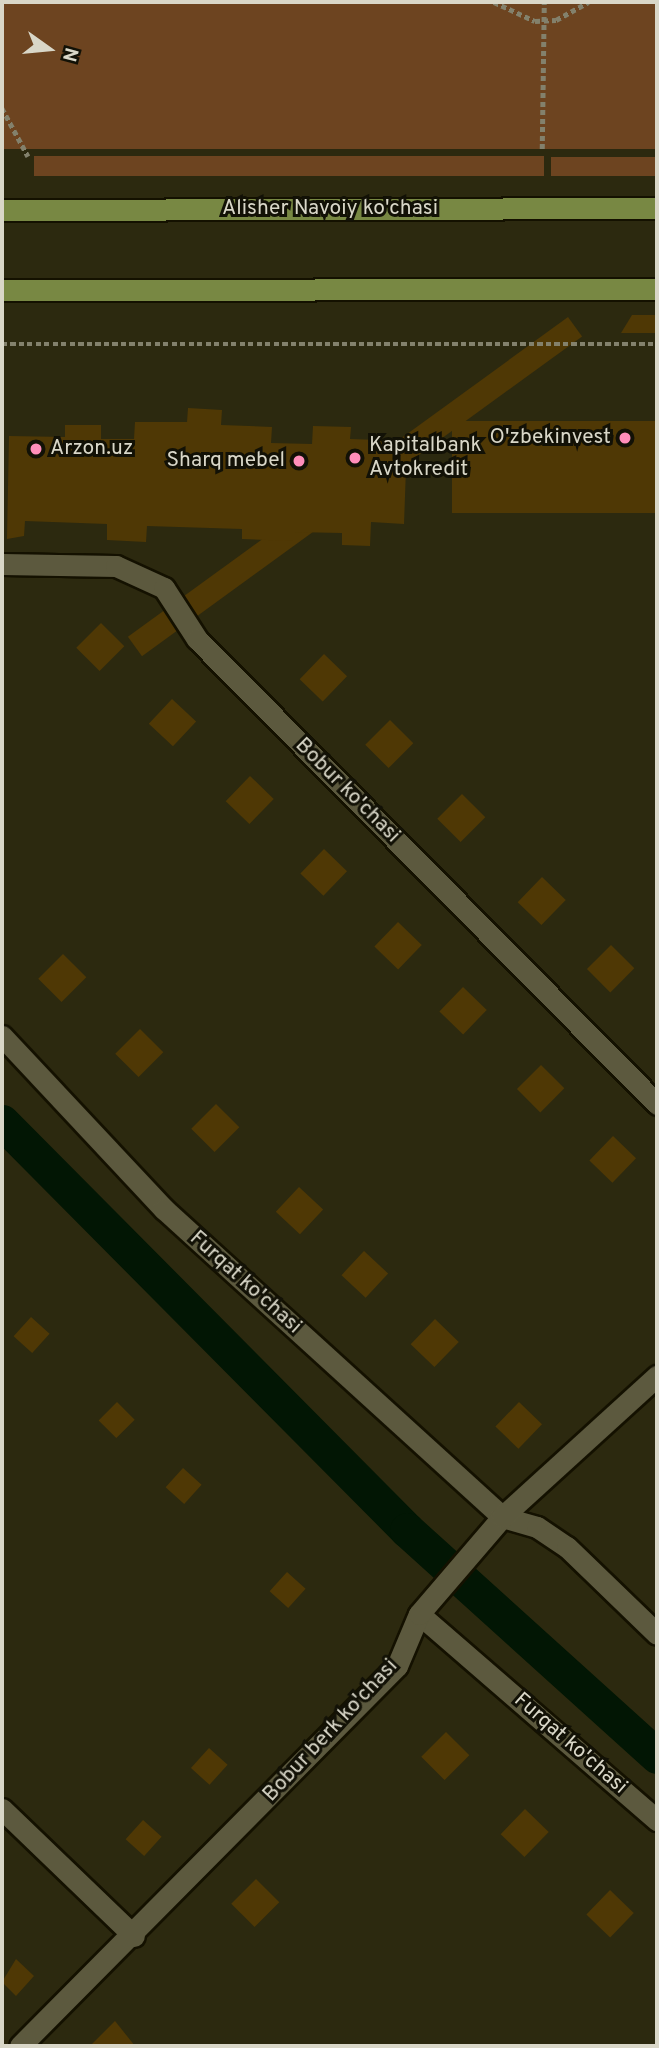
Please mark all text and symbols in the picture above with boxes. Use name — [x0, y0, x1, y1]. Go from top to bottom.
north arrow — [14, 14, 84, 84]
text: N — [56, 45, 83, 64]
street label: Alisher Navoiy ko'chasi — [222, 196, 438, 222]
place label: O'zbekinvest — [490, 425, 611, 451]
marker: O'zbekinvest — [617, 430, 633, 446]
place label: Kapitalbank Avtokredit — [369, 433, 482, 483]
place label: Arzon.uz — [50, 436, 133, 462]
marker: Arzon.uz — [28, 441, 44, 457]
place label: Sharq mebel — [166, 448, 285, 474]
marker: Kapitalbank Avtokredit — [347, 450, 363, 466]
marker: Sharq mebel — [291, 453, 307, 469]
street label: Bobur ko'chasi — [289, 733, 405, 849]
street label: Furqat ko'chasi — [184, 1226, 306, 1340]
street label: Bobur berk ko'chasi — [258, 1654, 404, 1808]
street label: Furqat ko'chasi — [508, 1688, 632, 1800]

